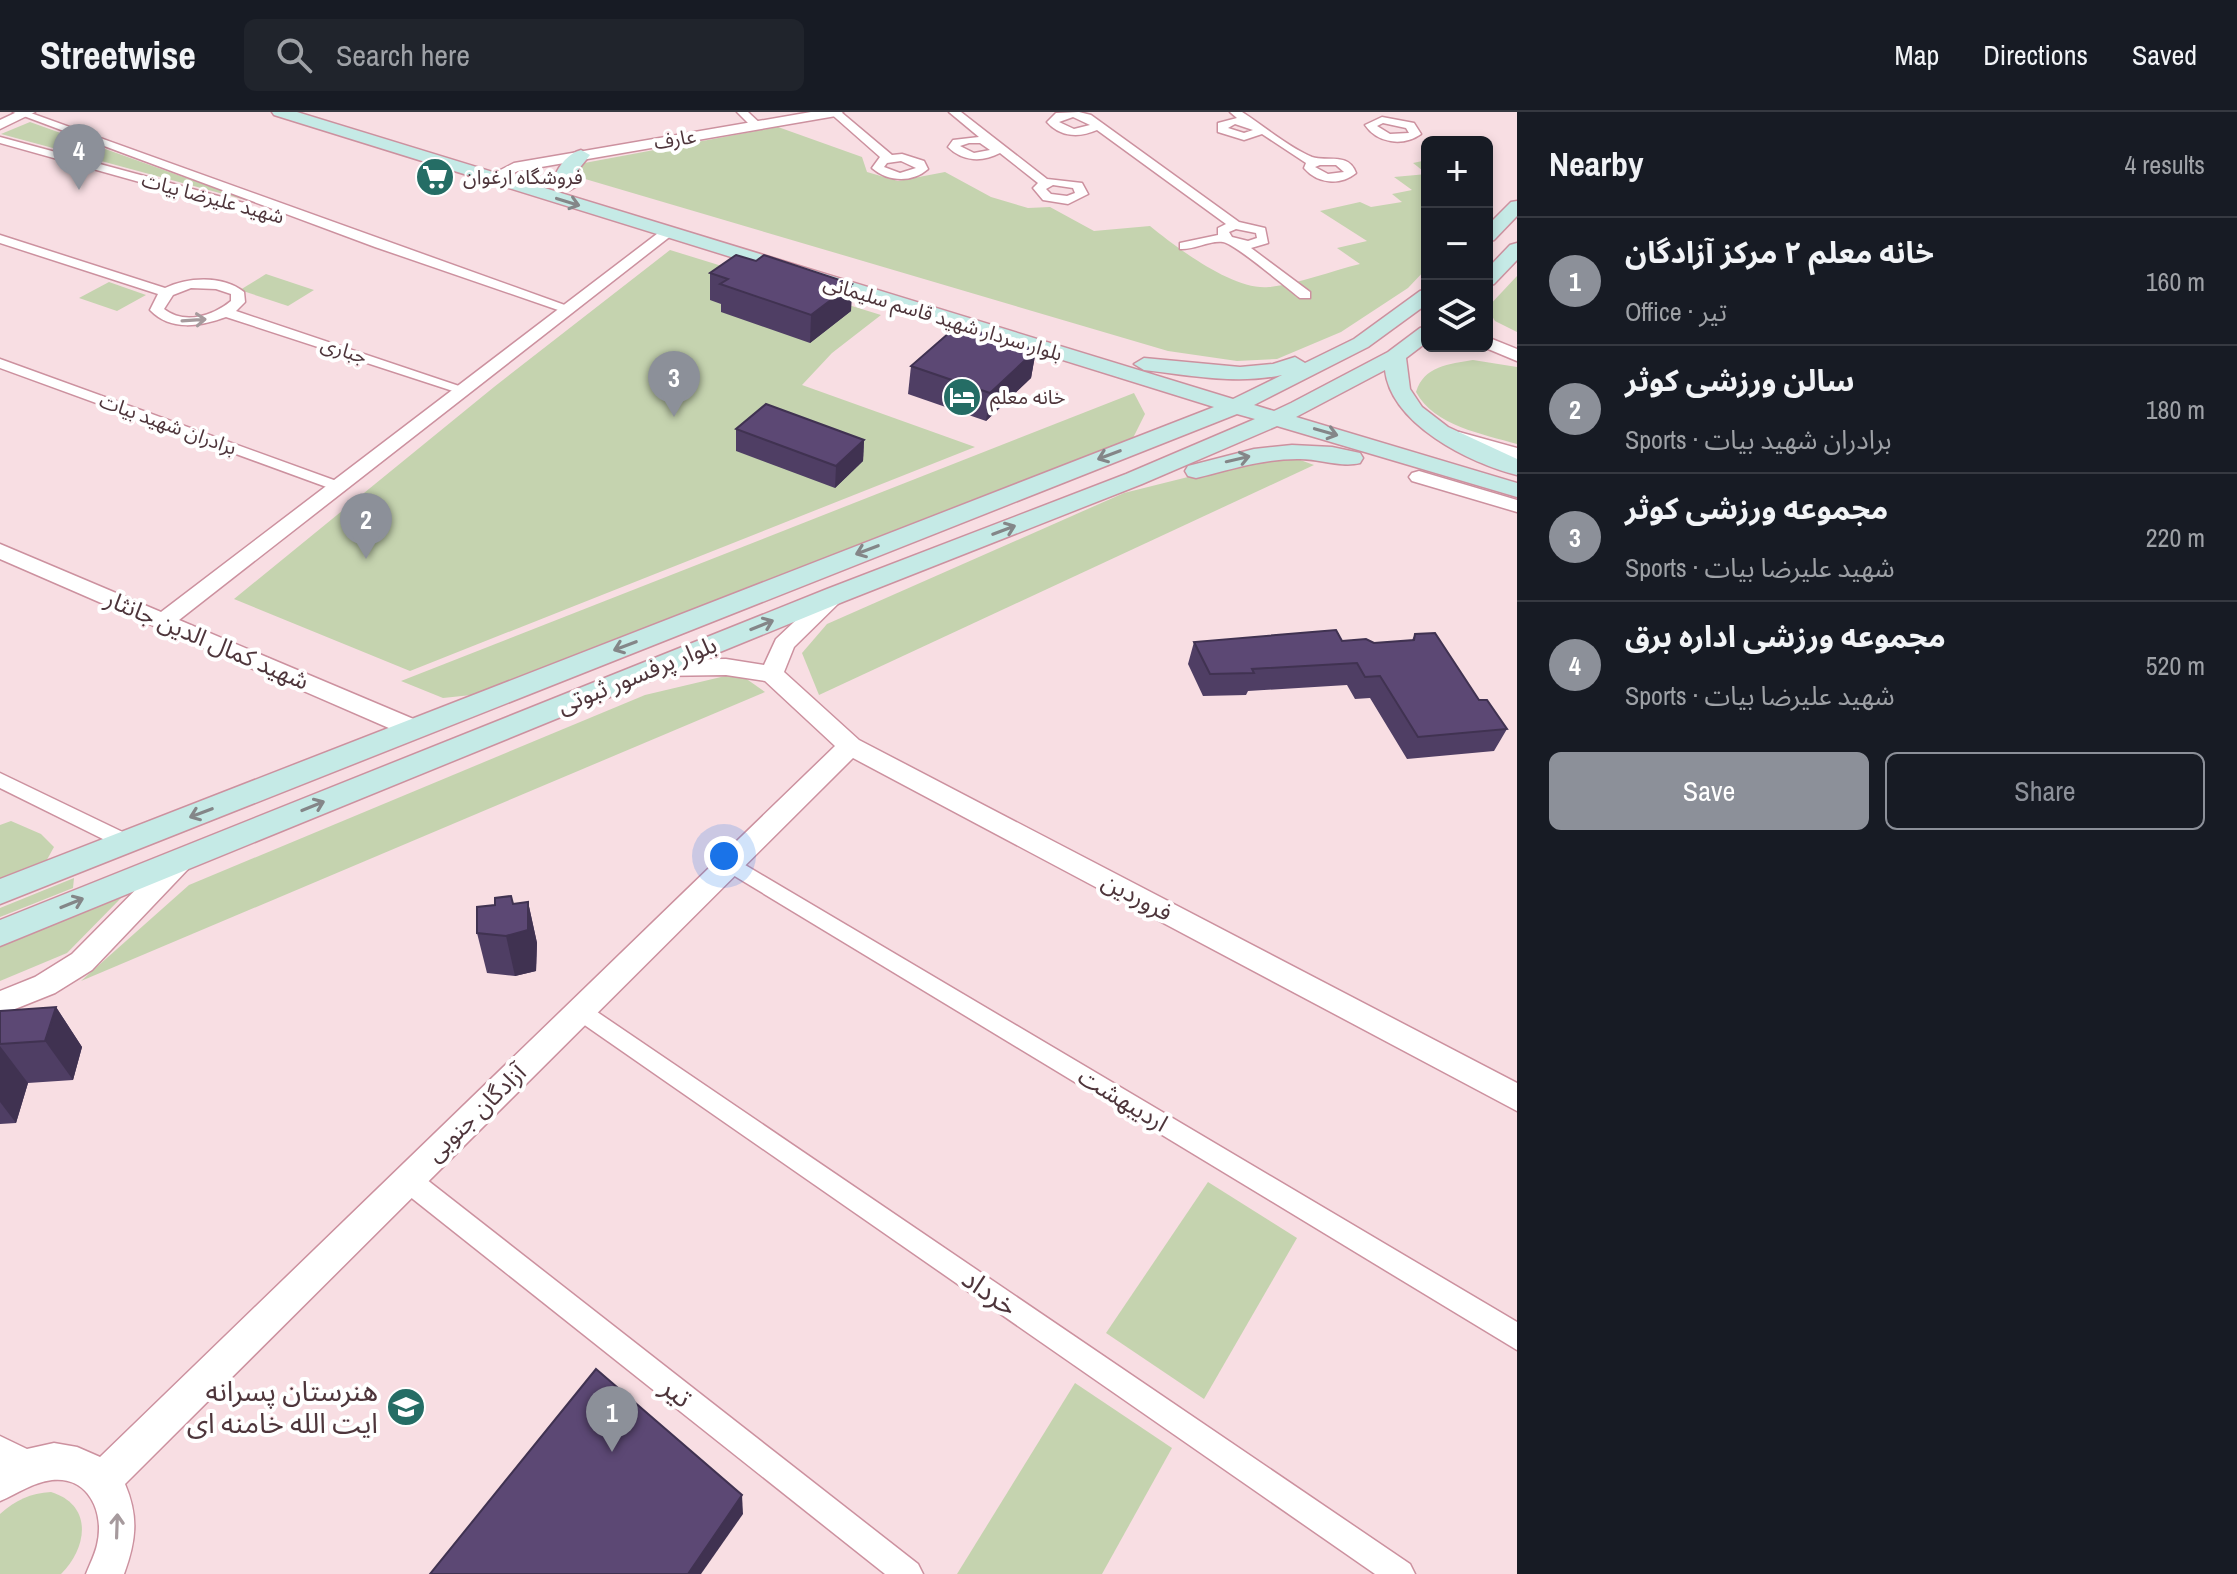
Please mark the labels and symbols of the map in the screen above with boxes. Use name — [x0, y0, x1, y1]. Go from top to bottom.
street label: عارف — [652, 122, 698, 155]
pin: 4 — [53, 124, 105, 190]
supermarket icon: فروشگاه ارغوان — [414, 156, 456, 198]
place label: فروشگاه ارغوان — [463, 163, 583, 190]
street label: شهید علیرضا بیات — [139, 166, 287, 229]
one-way arrow — [554, 195, 580, 210]
street label: بلوار سردار شهید قاسم سلیمانی — [820, 268, 1066, 369]
one-way arrow — [180, 312, 207, 327]
street label: جباری — [318, 329, 371, 370]
pin: 3 — [648, 351, 700, 417]
hotel icon: خانه معلم — [941, 376, 983, 418]
place label: خانه معلم — [990, 383, 1065, 412]
street label: برادران شهید بیات — [96, 386, 240, 461]
one-way arrow — [1312, 426, 1338, 441]
one-way arrow — [1097, 449, 1122, 463]
one-way arrow — [1225, 451, 1250, 466]
pin: 2 — [340, 493, 392, 559]
one-way arrow — [991, 522, 1016, 536]
one-way arrow — [855, 544, 880, 559]
street label: شهید کمال الدین جانثار — [100, 581, 314, 696]
one-way arrow — [749, 617, 774, 631]
street label: بلوار پرفسور ثبوتی — [552, 628, 721, 721]
one-way arrow — [613, 640, 638, 654]
one-way arrow — [300, 798, 325, 812]
one-way arrow — [189, 807, 214, 821]
your location — [704, 836, 744, 876]
street label: فروردین — [1097, 864, 1178, 928]
one-way arrow — [59, 895, 84, 910]
street label: آزادگان جنوبی — [418, 1056, 533, 1168]
street label: اردیبهشت — [1073, 1060, 1174, 1138]
street label: خرداد — [954, 1259, 1026, 1325]
street label: تیر — [653, 1367, 700, 1416]
place label: هنرستان پسرانه ایت الله خامنه ای — [187, 1372, 378, 1442]
school or university icon: هنرستان پسرانه ایت الله خامنه ای — [385, 1386, 427, 1428]
pin: 1 — [586, 1386, 638, 1452]
one-way arrow — [110, 1513, 125, 1540]

